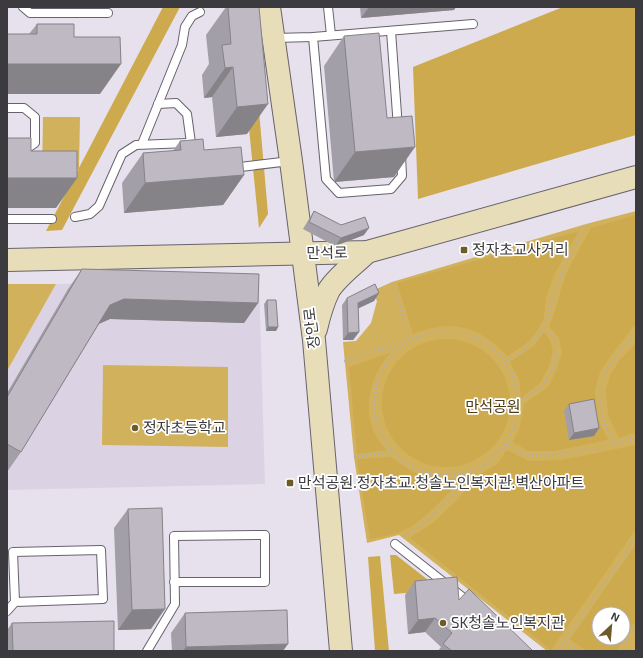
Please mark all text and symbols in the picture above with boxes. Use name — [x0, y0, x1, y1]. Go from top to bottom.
place label: 정자초교사거리 — [472, 240, 569, 258]
street label: 만석로 — [306, 243, 348, 261]
marker: 정자초교사거리 — [459, 245, 469, 255]
street label: 장안로 — [300, 306, 322, 350]
park label: 만석공원 — [465, 397, 521, 415]
place label: 정자초등학교 — [143, 418, 226, 436]
marker: 정자초등학교 — [130, 423, 140, 433]
place label: 만석공원.정자초교.청솔노인복지관.벽산아파트 — [298, 473, 585, 491]
marker: 만석공원.정자초교.청솔노인복지관.벽산아파트 — [285, 478, 295, 488]
north arrow — [591, 606, 631, 646]
text: N — [609, 609, 622, 624]
place label: SK청솔노인복지관 — [451, 613, 565, 631]
marker: SK청솔노인복지관 — [438, 618, 448, 628]

